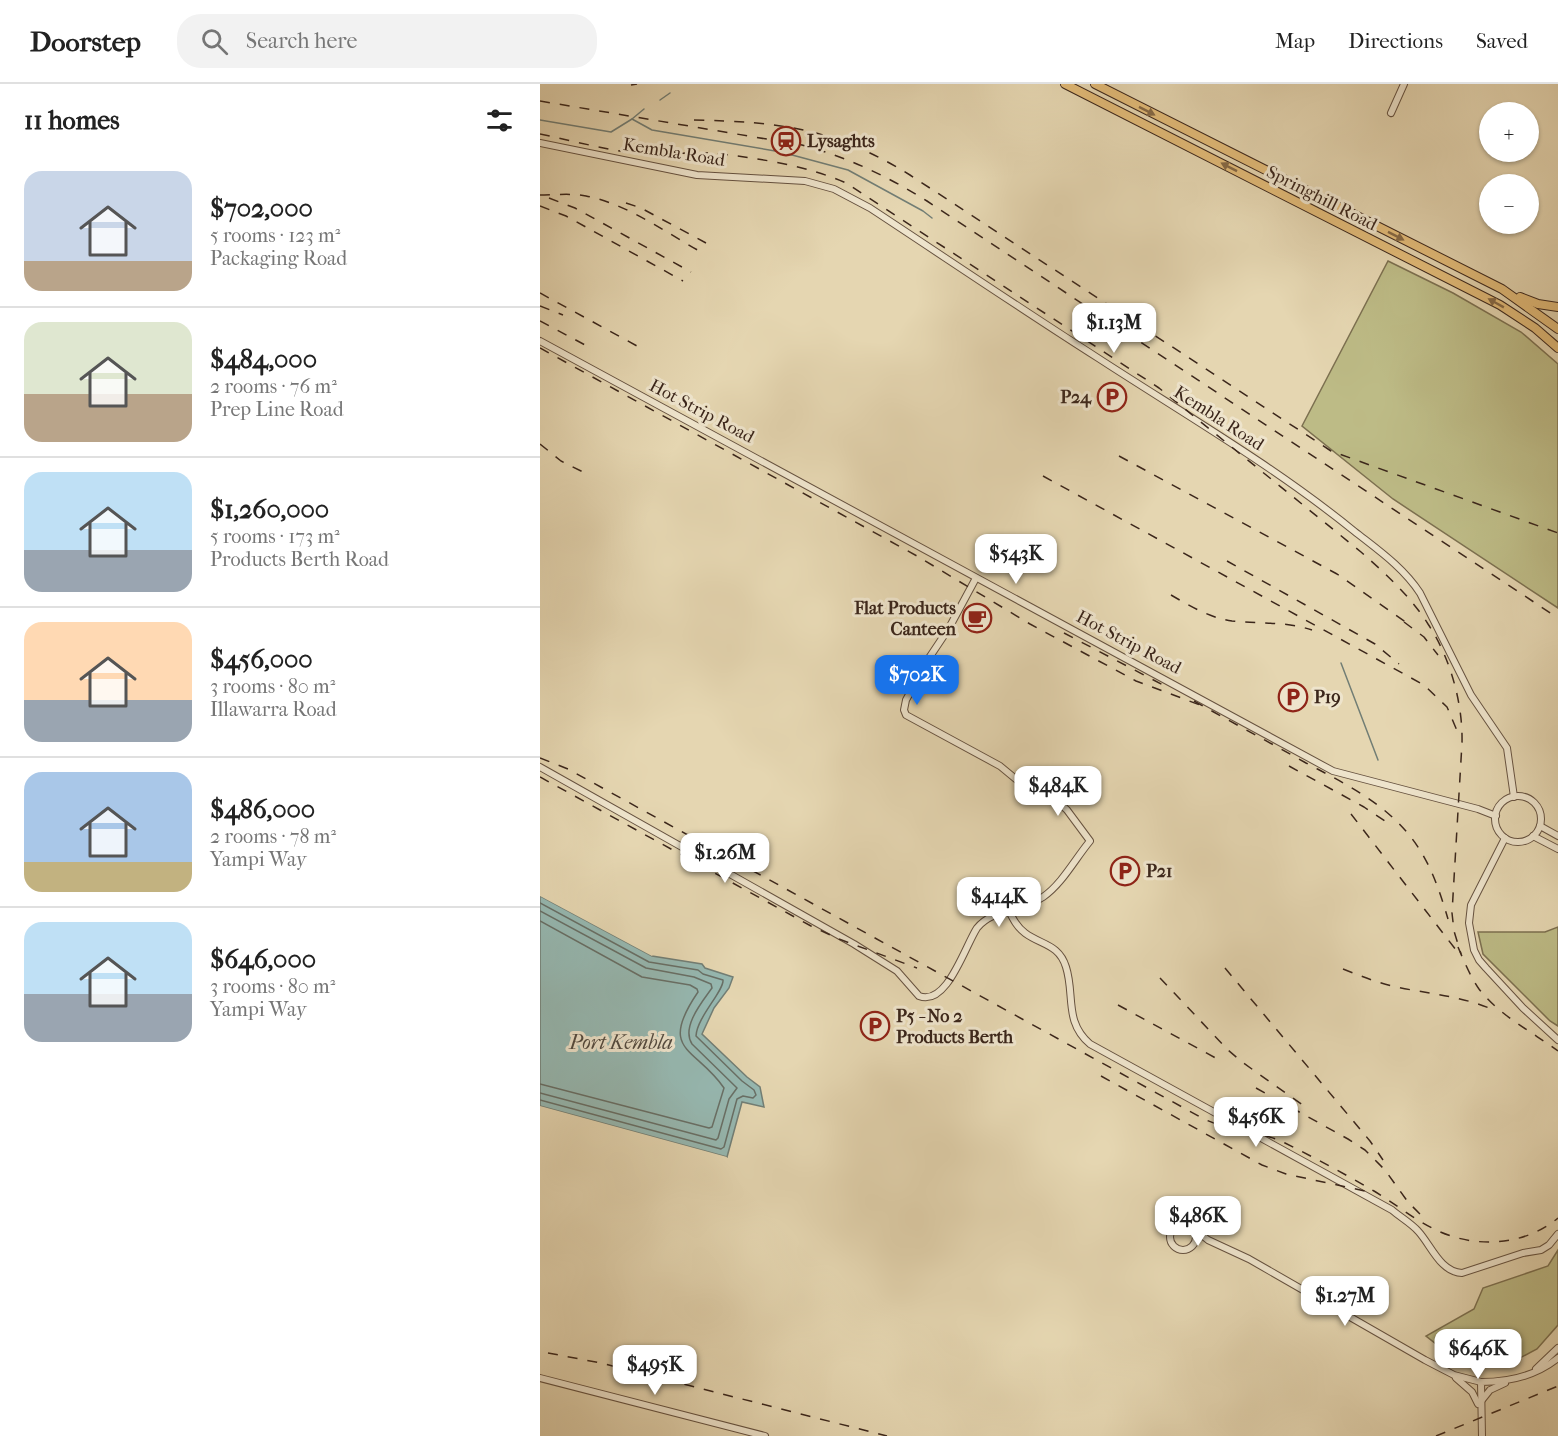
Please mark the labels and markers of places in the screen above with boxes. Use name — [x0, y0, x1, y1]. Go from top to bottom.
station icon: Lysaghts — [770, 125, 802, 157]
place label: Lysaghts — [807, 131, 875, 152]
pin: $1.13M — [1065, 303, 1163, 354]
parking icon: P24 — [1096, 381, 1128, 413]
place label: P24 — [1060, 387, 1092, 408]
pin: $543K — [974, 534, 1058, 585]
place label: Flat Products Canteen — [853, 598, 957, 640]
cafe icon: Flat Products Canteen — [961, 602, 993, 634]
pin: $702K — [875, 655, 959, 706]
parking icon: P19 — [1277, 681, 1309, 713]
place label: P19 — [1314, 687, 1341, 708]
pin: $484K — [1016, 766, 1100, 817]
pin: $1.26M — [676, 833, 774, 884]
parking icon: P21 — [1109, 855, 1141, 887]
place label: P21 — [1146, 861, 1173, 882]
pin: $414K — [957, 877, 1041, 928]
place label: P5 - No 2 Products Berth — [896, 1006, 1014, 1048]
parking icon: P5 - No 2 Products Berth — [859, 1010, 891, 1042]
pin: $456K — [1214, 1097, 1298, 1148]
pin: $486K — [1156, 1196, 1240, 1247]
pin: $1.27M — [1296, 1276, 1394, 1327]
pin: $646K — [1436, 1329, 1520, 1380]
pin: $495K — [613, 1345, 697, 1396]

